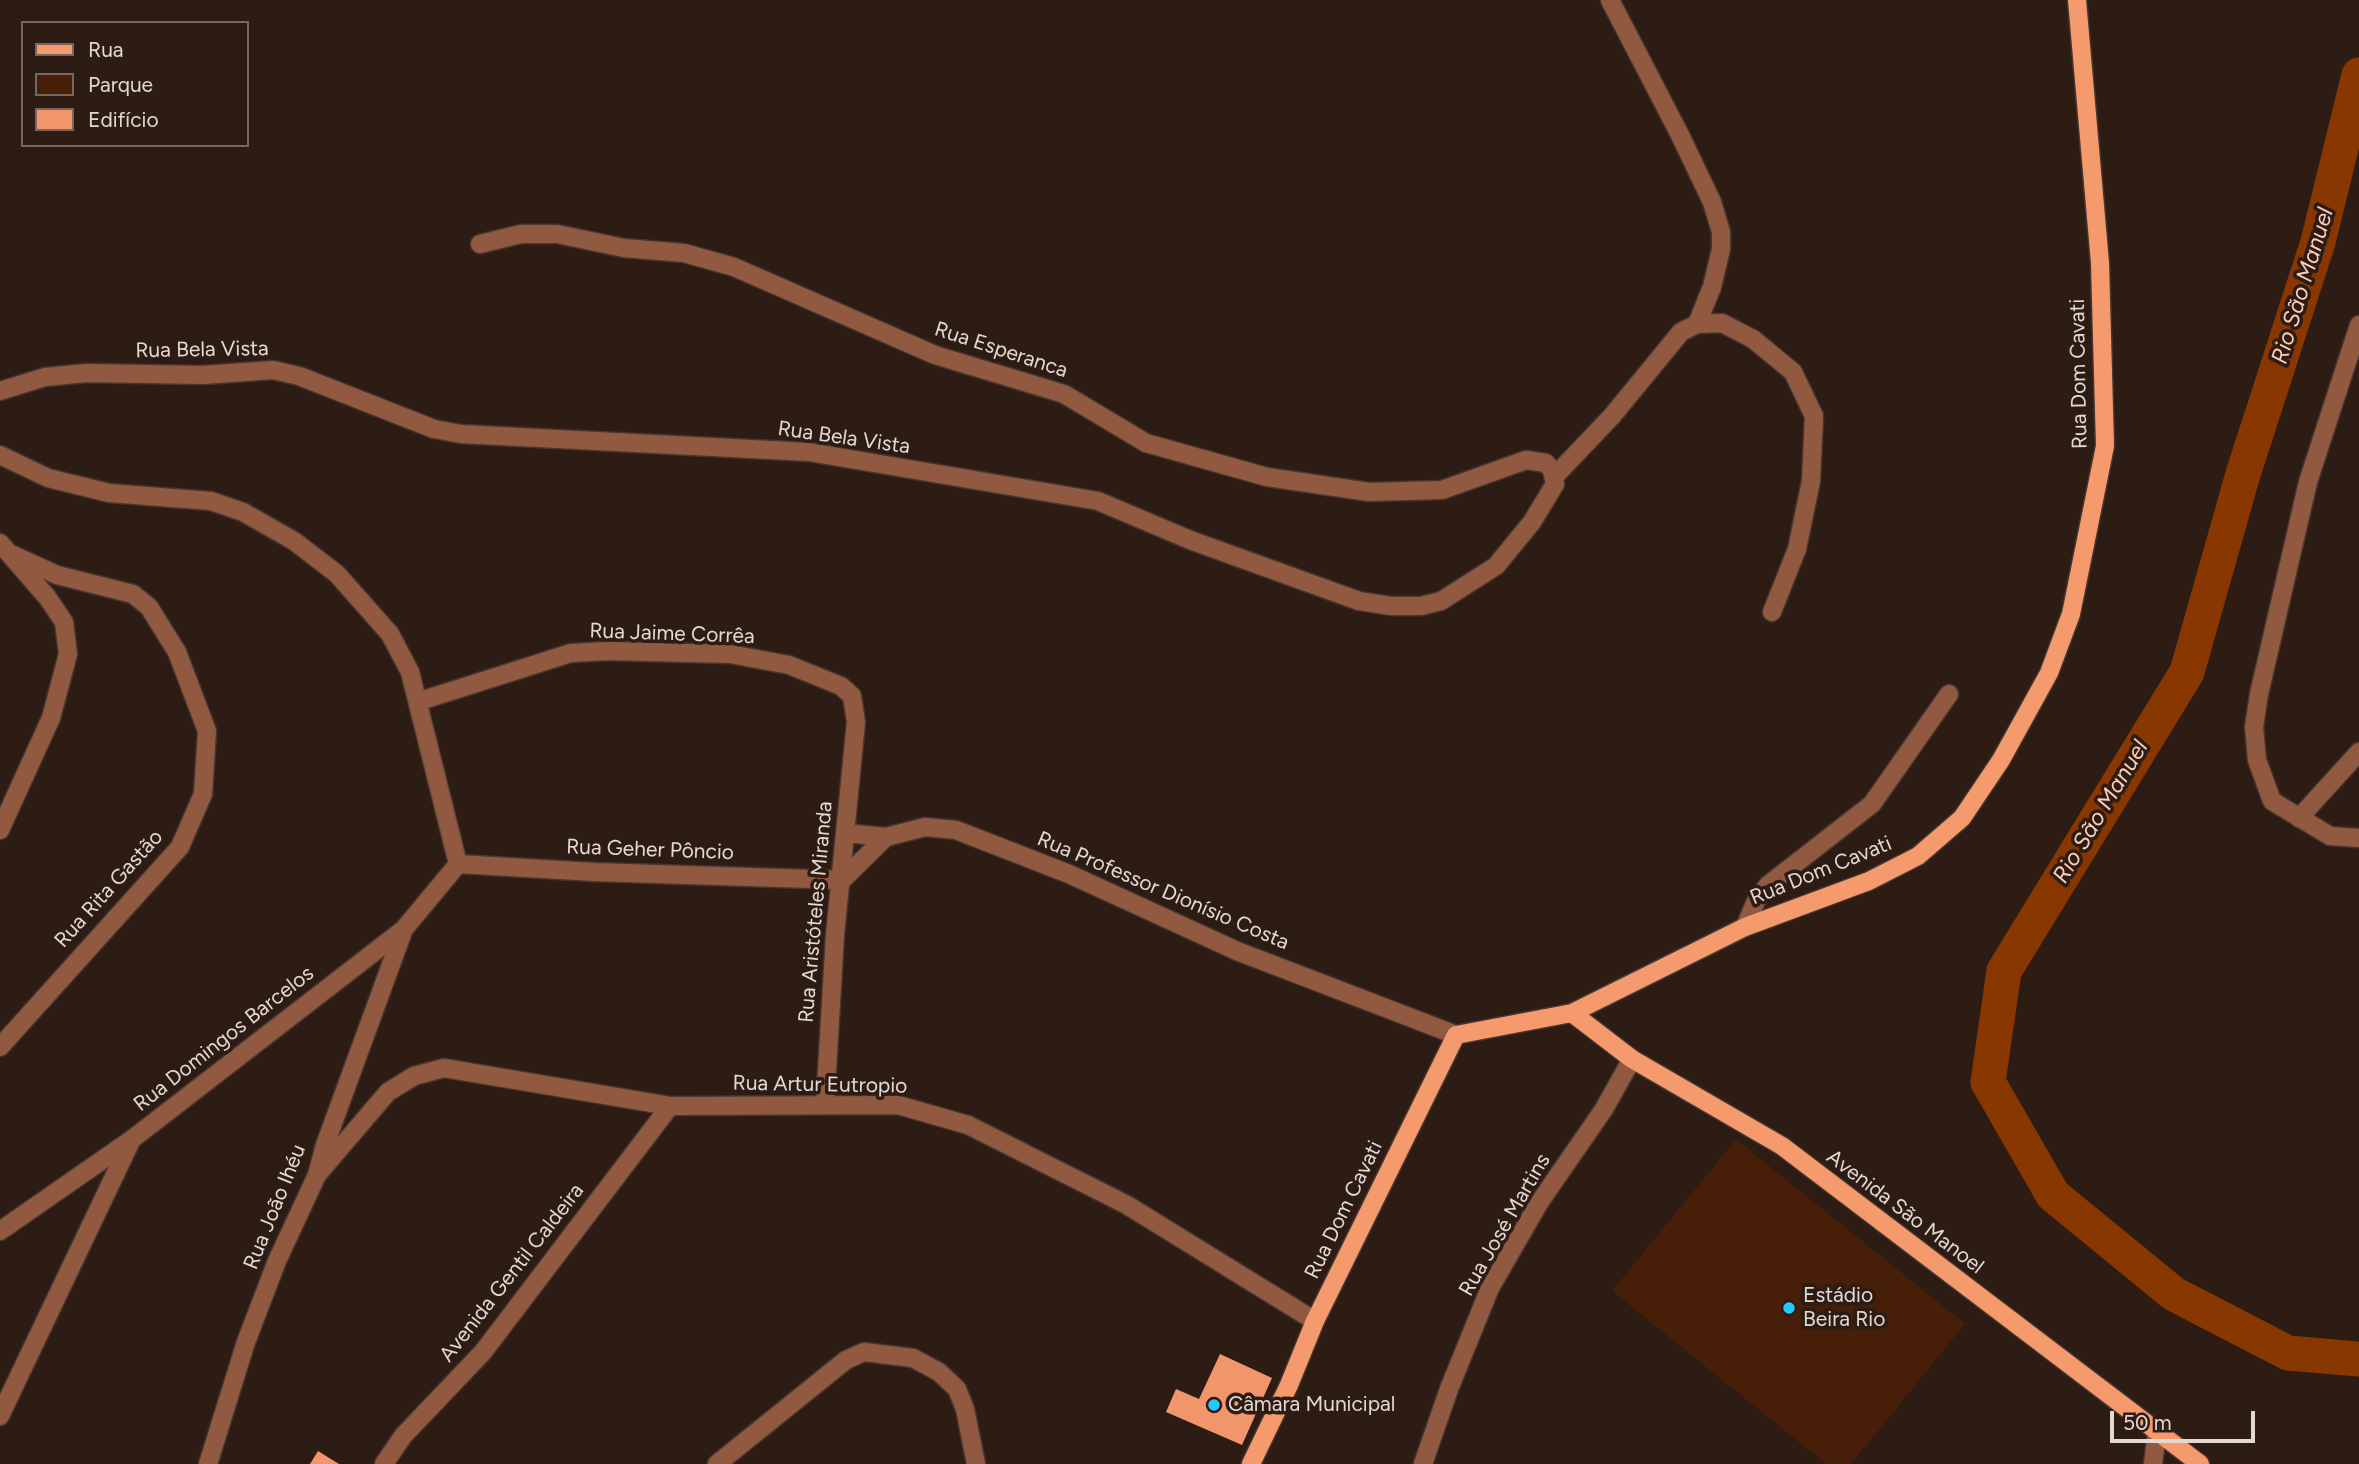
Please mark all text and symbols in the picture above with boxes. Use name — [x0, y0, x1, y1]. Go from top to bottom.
legend — [21, 21, 248, 147]
text: Rua — [88, 37, 124, 62]
text: Parque — [88, 72, 153, 97]
text: Edifício — [88, 107, 159, 132]
water label: Rio São Manuel — [2266, 205, 2340, 367]
street label: Rua Dom Cavati — [2065, 299, 2093, 449]
street label: Rua Esperanca — [931, 317, 1071, 383]
street label: Rua Bela Vista — [135, 336, 269, 364]
street label: Rua Bela Vista — [776, 416, 912, 460]
street label: Rua Jaime Corrêa — [589, 619, 755, 649]
water label: Rio São Manuel — [2048, 736, 2154, 888]
street label: Rua Aristóteles Miranda — [794, 800, 838, 1024]
street label: Rua Rita Gastão — [50, 825, 168, 953]
street label: Rua Professor Dionísio Costa — [1033, 826, 1293, 956]
street label: Rua Dom Cavati — [1747, 831, 1895, 911]
street label: Rua Geher Pôncio — [566, 834, 734, 866]
street label: Rua Domingos Barcelos — [129, 961, 319, 1117]
street label: Rua Artur Eutropio — [732, 1071, 908, 1099]
street label: Rua Dom Cavati — [1300, 1137, 1388, 1283]
street label: Rua João Ihéu — [239, 1141, 311, 1273]
street label: Avenida São Manoel — [1821, 1145, 1989, 1279]
street label: Rua José Martins — [1454, 1149, 1556, 1301]
street label: Avenida Gentil Caldeira — [434, 1179, 590, 1367]
place label: Estádio Beira Rio — [1803, 1283, 1885, 1333]
marker: Estádio Beira Rio — [1781, 1300, 1797, 1316]
place label: Câmara Municipal — [1228, 1392, 1395, 1418]
marker: Câmara Municipal — [1206, 1397, 1222, 1413]
scale bar — [2114, 1398, 2259, 1442]
text: 50 m — [2123, 1410, 2172, 1435]

